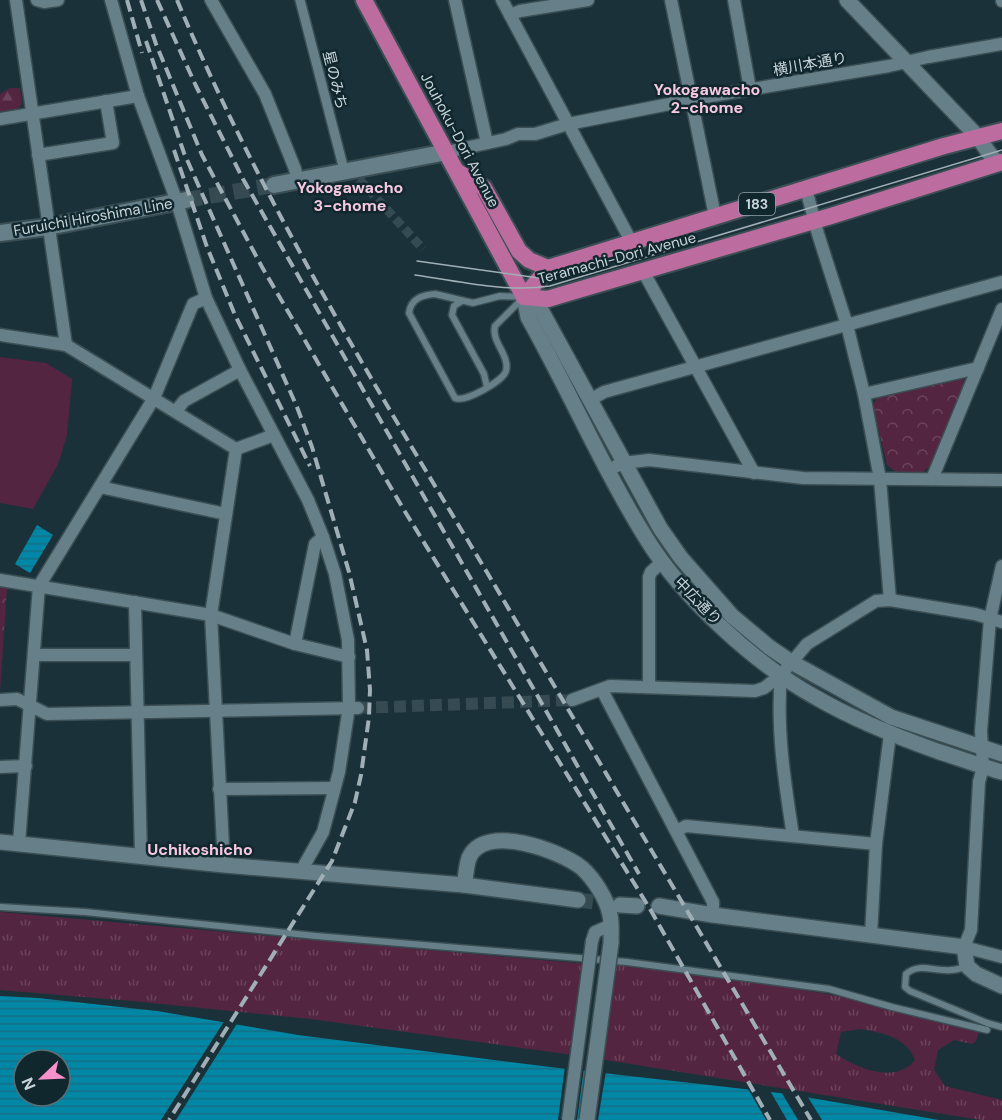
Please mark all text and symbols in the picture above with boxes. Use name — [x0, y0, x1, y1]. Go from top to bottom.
street label: 星のみち — [318, 48, 352, 112]
street label: 横川本通り — [771, 48, 849, 80]
street label: Jouhoku-Dori Avenue — [416, 69, 504, 211]
district label: Yokogawacho 2-chome — [654, 79, 760, 118]
district label: Yokogawacho 3-chome — [297, 177, 403, 216]
street label: Furuichi Hiroshima Line — [12, 193, 174, 241]
road number: 183 — [739, 193, 775, 215]
street label: Teramachi-Dori Avenue — [536, 227, 698, 289]
street label: 中広通り — [670, 572, 726, 630]
district label: Uchikoshicho — [147, 839, 253, 860]
north arrow — [12, 1048, 72, 1108]
text: N — [17, 1074, 41, 1093]

